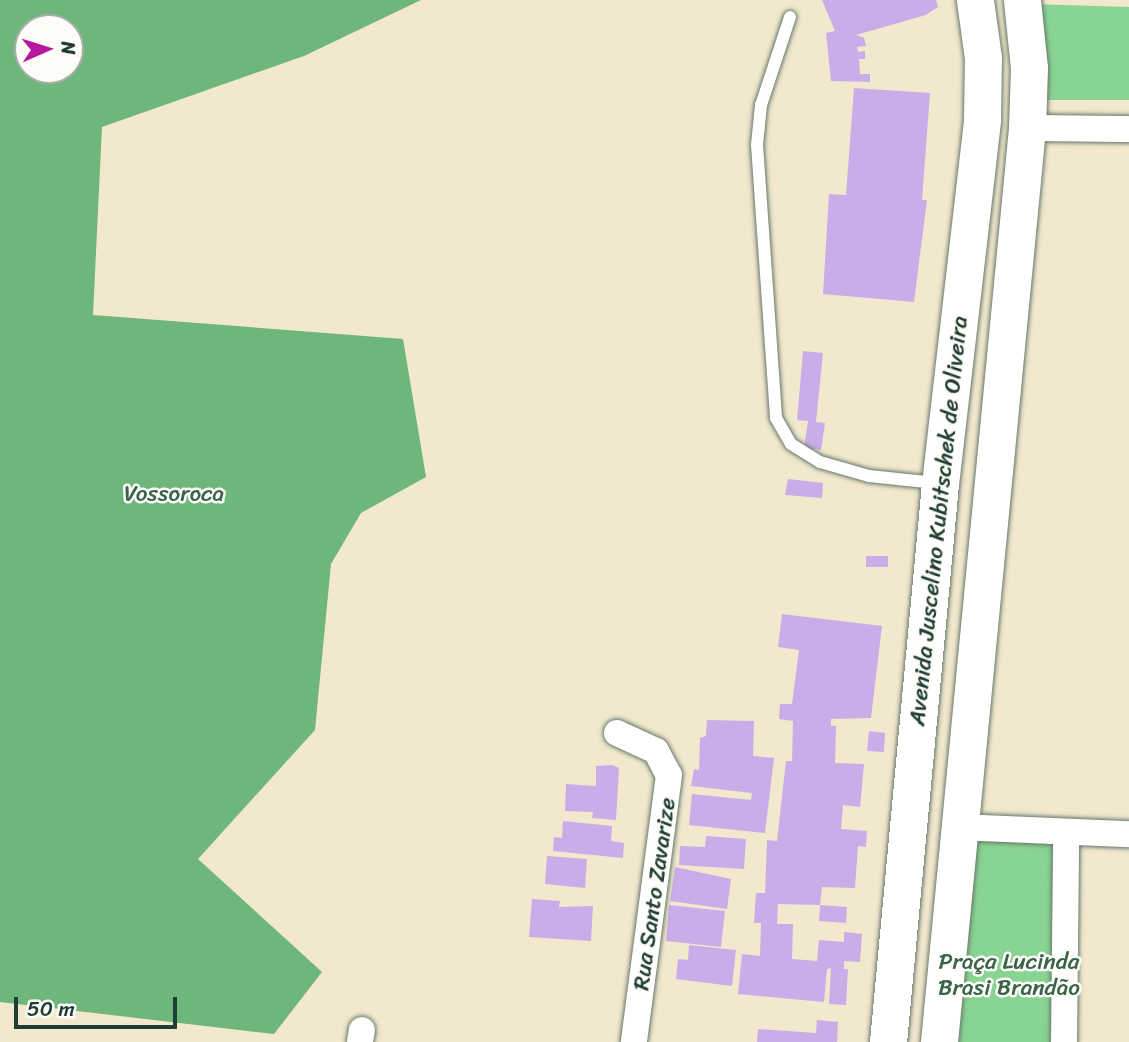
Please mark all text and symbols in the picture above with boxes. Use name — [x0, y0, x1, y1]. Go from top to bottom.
north arrow — [14, 14, 84, 84]
text: N — [52, 41, 85, 55]
street label: Avenida Juscelino Kubitschek de Oliveira — [904, 315, 974, 727]
park label: Vossoroca — [124, 480, 224, 508]
street label: Rua Santo Zavarize — [628, 796, 682, 992]
park label: Praça Lucinda Brasi Brandão — [938, 948, 1080, 1002]
scale bar — [18, 982, 180, 1026]
text: 50 m — [27, 990, 75, 1028]

